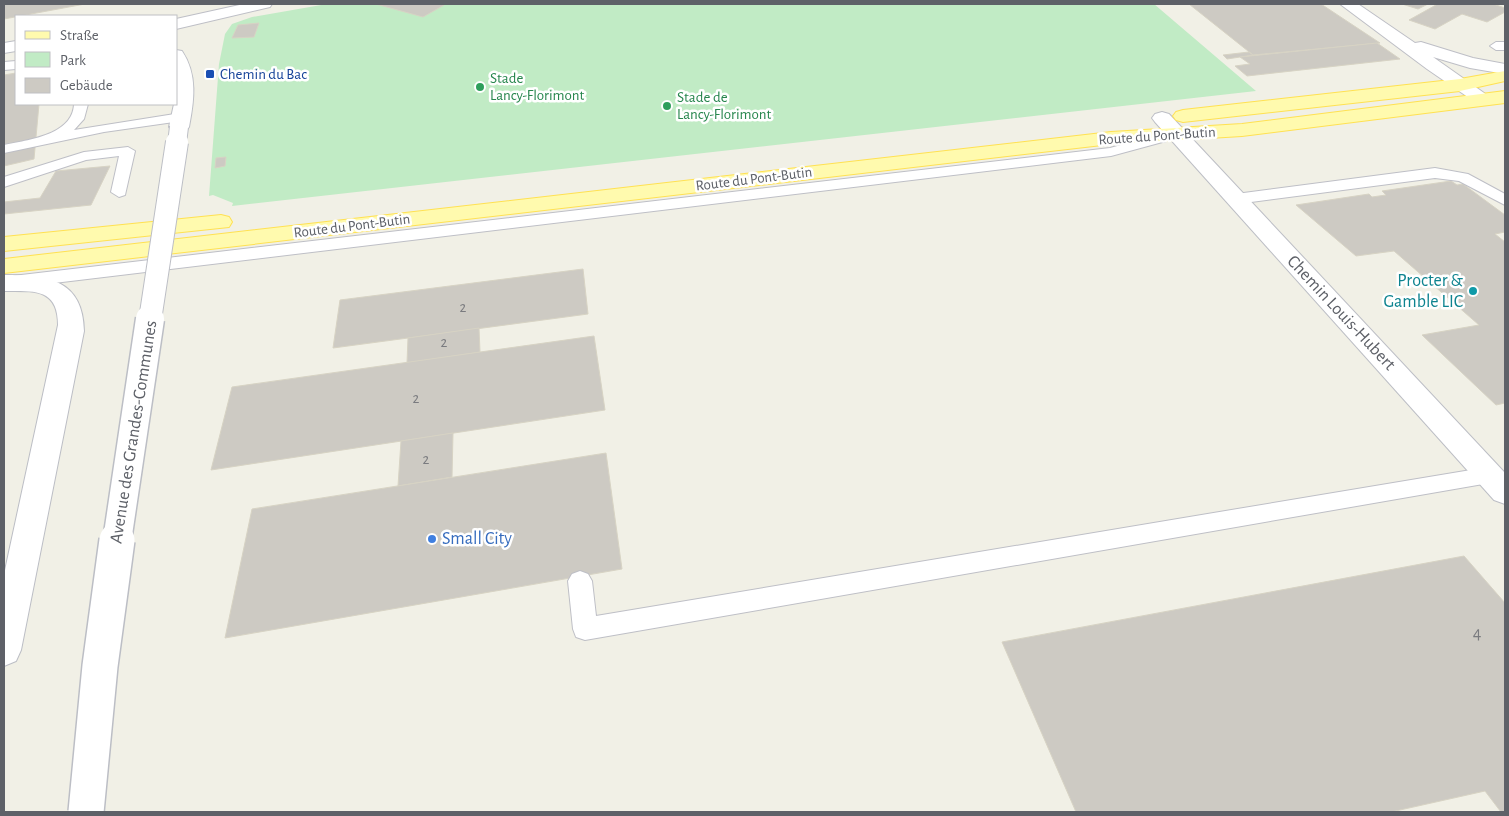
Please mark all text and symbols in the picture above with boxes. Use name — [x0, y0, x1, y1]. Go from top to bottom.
legend — [15, 15, 178, 105]
text: Straße — [60, 28, 99, 43]
text: Park — [60, 53, 86, 68]
place label: Chemin du Bac — [220, 67, 307, 82]
marker: Chemin du Bac — [204, 68, 216, 80]
place label: Stade Lancy-Florimont — [490, 71, 584, 103]
text: Gebäude — [60, 78, 113, 93]
marker: Stade Lancy-Florimont — [474, 81, 486, 93]
place label: Stade de Lancy-Florimont — [677, 90, 771, 122]
marker: Stade de Lancy-Florimont — [661, 100, 673, 112]
street label: Route du Pont-Butin — [1098, 124, 1216, 148]
street label: Route du Pont-Butin — [695, 164, 813, 194]
street label: Route du Pont-Butin — [293, 211, 411, 241]
street label: Chemin Louis-Hubert — [1283, 252, 1399, 374]
place label: Procter & Gamble LIC — [1384, 272, 1463, 311]
marker: Procter & Gamble LIC — [1467, 285, 1479, 297]
house number: 2 — [460, 300, 467, 315]
street label: Avenue des Grandes-Communes — [107, 319, 161, 545]
house number: 2 — [441, 335, 448, 350]
house number: 2 — [413, 391, 420, 406]
house number: 2 — [423, 452, 430, 467]
place label: Small City — [442, 530, 512, 548]
marker: Small City — [426, 533, 438, 545]
house number: 4 — [1473, 625, 1482, 643]

